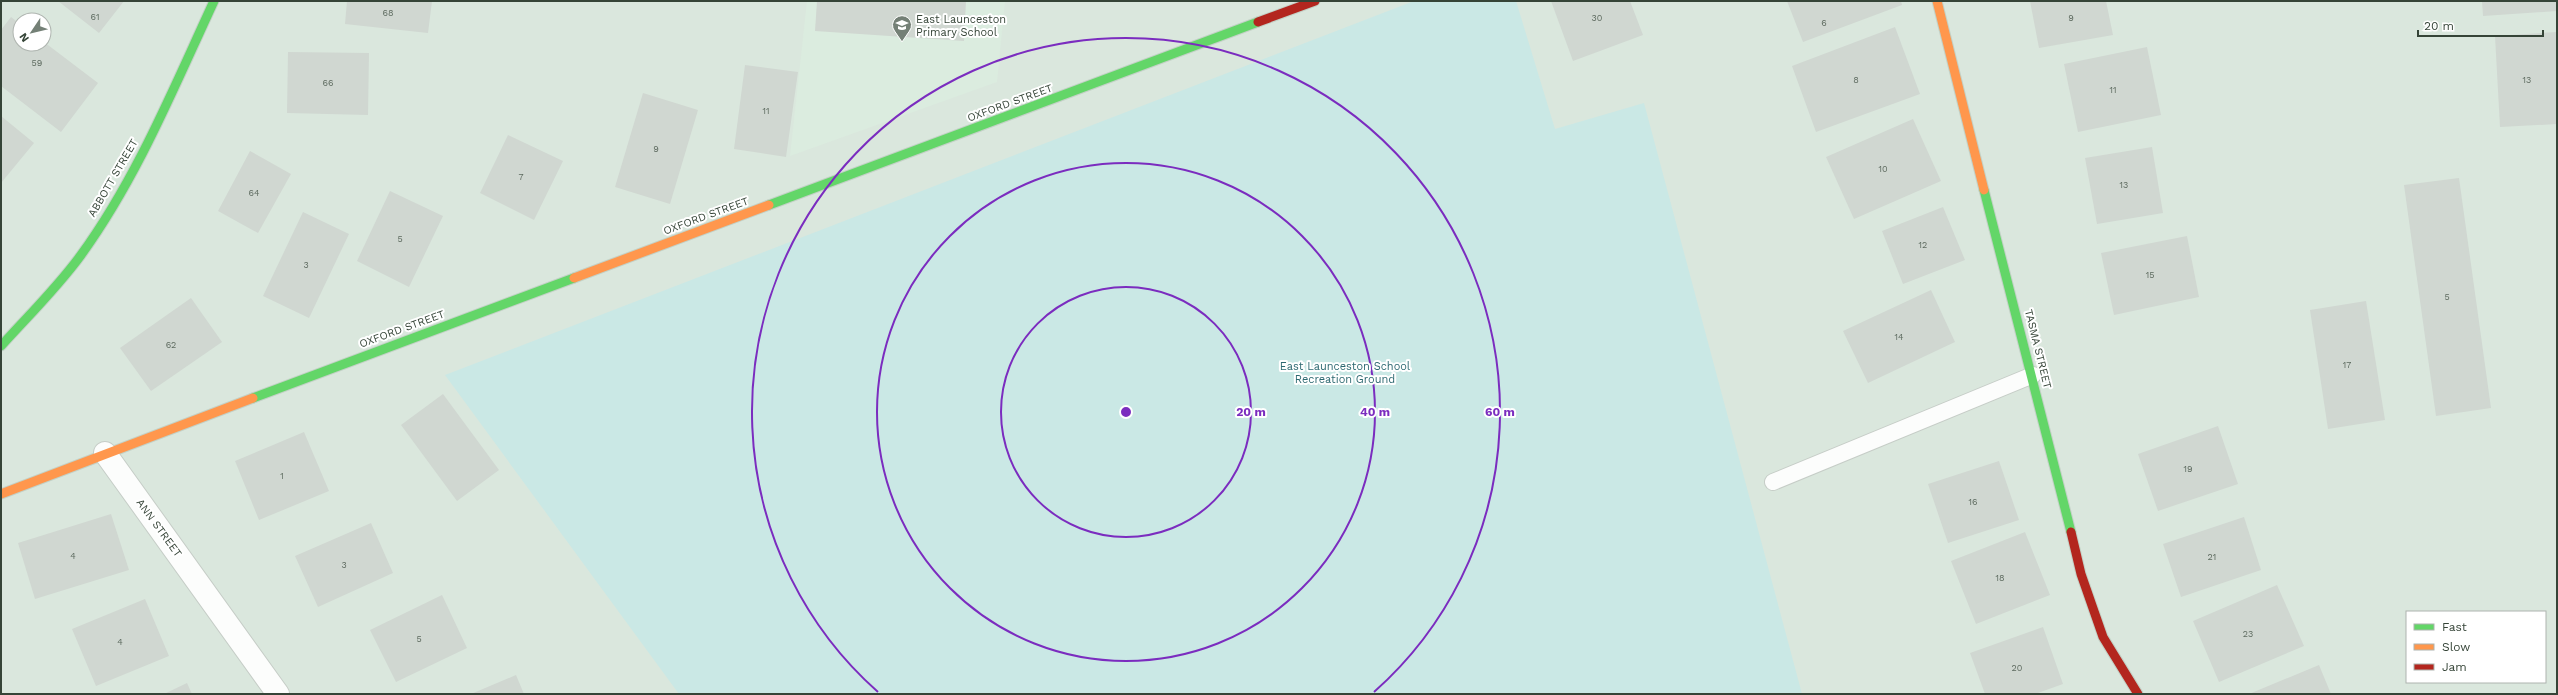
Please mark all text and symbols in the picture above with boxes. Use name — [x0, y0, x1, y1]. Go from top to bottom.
house number: 68 — [382, 8, 394, 18]
north arrow — [12, 12, 52, 52]
house number: 61 — [91, 12, 99, 22]
scale bar — [2418, 12, 2543, 38]
place label: East Launceston Primary School — [916, 13, 1006, 39]
house number: 30 — [1592, 13, 1603, 23]
house number: 9 — [2068, 13, 2074, 23]
school or university icon: East Launceston Primary School — [891, 14, 913, 42]
house number: 6 — [1821, 18, 1827, 28]
text: 20 m — [2424, 19, 2454, 33]
text: N — [17, 30, 32, 45]
house number: 59 — [32, 58, 42, 68]
house number: 8 — [1853, 75, 1859, 85]
house number: 13 — [2523, 75, 2531, 85]
house number: 66 — [323, 78, 333, 88]
street label: OXFORD STREET — [966, 81, 1055, 124]
house number: 11 — [2109, 85, 2117, 95]
house number: 11 — [762, 106, 770, 116]
street label: ABBOTT STREET — [85, 136, 141, 219]
house number: 9 — [653, 144, 659, 154]
house number: 10 — [1878, 164, 1888, 174]
house number: 7 — [518, 172, 524, 182]
house number: 13 — [2120, 180, 2128, 190]
house number: 64 — [249, 188, 260, 198]
street label: OXFORD STREET — [662, 194, 751, 237]
house number: 5 — [397, 234, 403, 244]
house number: 12 — [1919, 240, 1927, 250]
house number: 3 — [303, 260, 309, 270]
house number: 15 — [2146, 270, 2154, 280]
house number: 5 — [2444, 292, 2450, 302]
street label: OXFORD STREET — [358, 307, 447, 350]
street label: TASMA STREET — [2022, 308, 2054, 390]
house number: 14 — [1894, 332, 1904, 342]
house number: 62 — [166, 340, 176, 350]
park label: East Launceston School Recreation Ground — [1280, 360, 1411, 386]
house number: 17 — [2343, 360, 2351, 370]
centre of rings — [1119, 405, 1133, 419]
text: 20 m — [1236, 405, 1266, 419]
text: 40 m — [1360, 405, 1390, 419]
text: 60 m — [1485, 405, 1515, 419]
house number: 19 — [2183, 464, 2193, 474]
house number: 1 — [280, 471, 284, 481]
street label: ANN STREET — [134, 496, 185, 560]
house number: 16 — [1969, 497, 1977, 507]
house number: 4 — [70, 551, 76, 561]
house number: 21 — [2208, 552, 2216, 562]
house number: 3 — [341, 560, 347, 570]
house number: 18 — [1995, 573, 2005, 583]
legend — [2406, 611, 2546, 683]
text: Fast — [2442, 620, 2467, 634]
house number: 23 — [2243, 629, 2253, 639]
house number: 5 — [416, 634, 422, 644]
house number: 4 — [117, 637, 123, 647]
text: Slow — [2442, 640, 2470, 654]
text: Jam — [2442, 660, 2467, 674]
house number: 20 — [2012, 663, 2023, 673]

